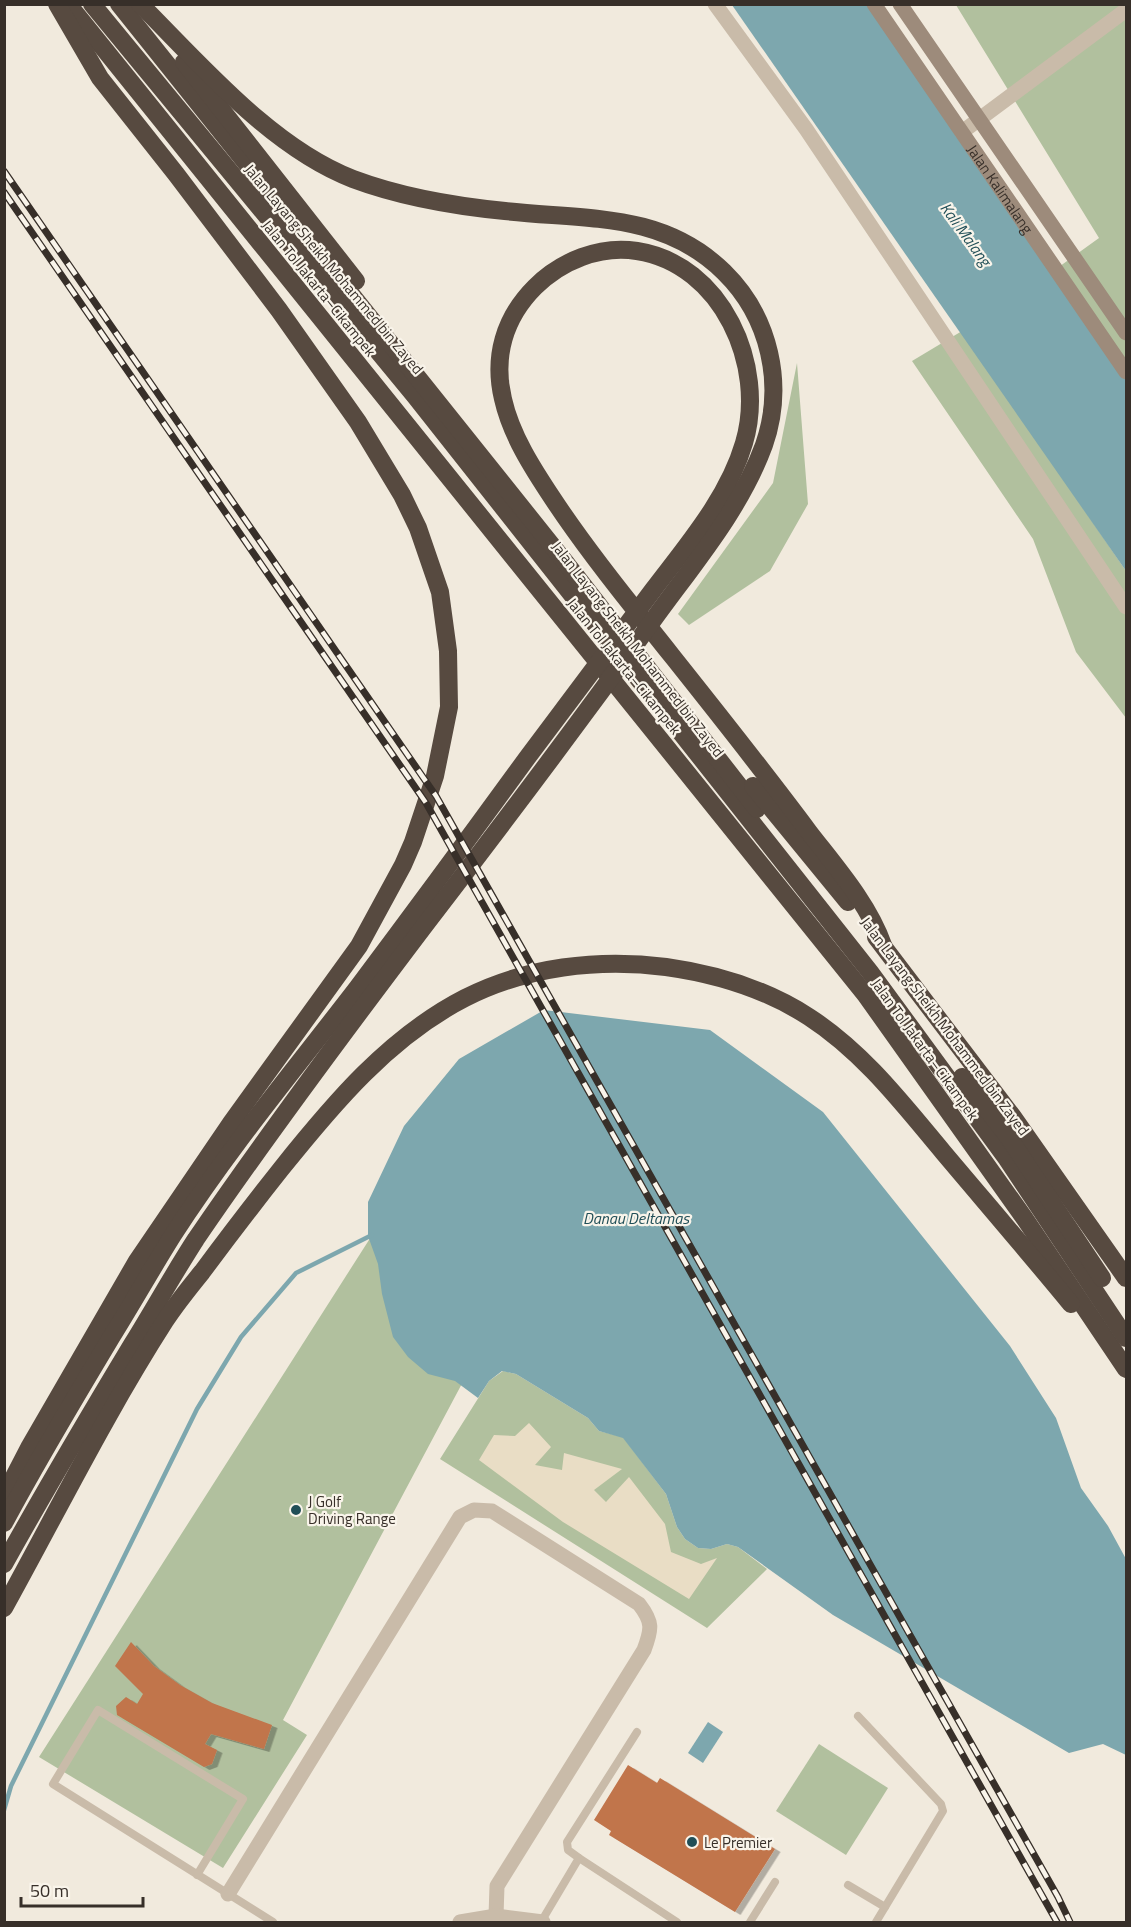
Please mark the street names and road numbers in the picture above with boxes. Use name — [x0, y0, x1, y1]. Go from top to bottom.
street label: Jalan Kalimalang — [962, 139, 1040, 238]
street label: Jalan Layang Sheikh Mohammed bin Zayed — [239, 159, 429, 379]
street label: Jalan Tol Jakarta–Cikampek — [256, 214, 382, 362]
street label: Jalan Layang Sheikh Mohammed bin Zayed — [546, 536, 730, 762]
street label: Jalan Tol Jakarta–Cikampek — [561, 592, 687, 740]
street label: Jalan Layang Sheikh Mohammed bin Zayed — [855, 912, 1035, 1140]
street label: Jalan Tol Jakarta–Cikampek — [866, 973, 984, 1125]

